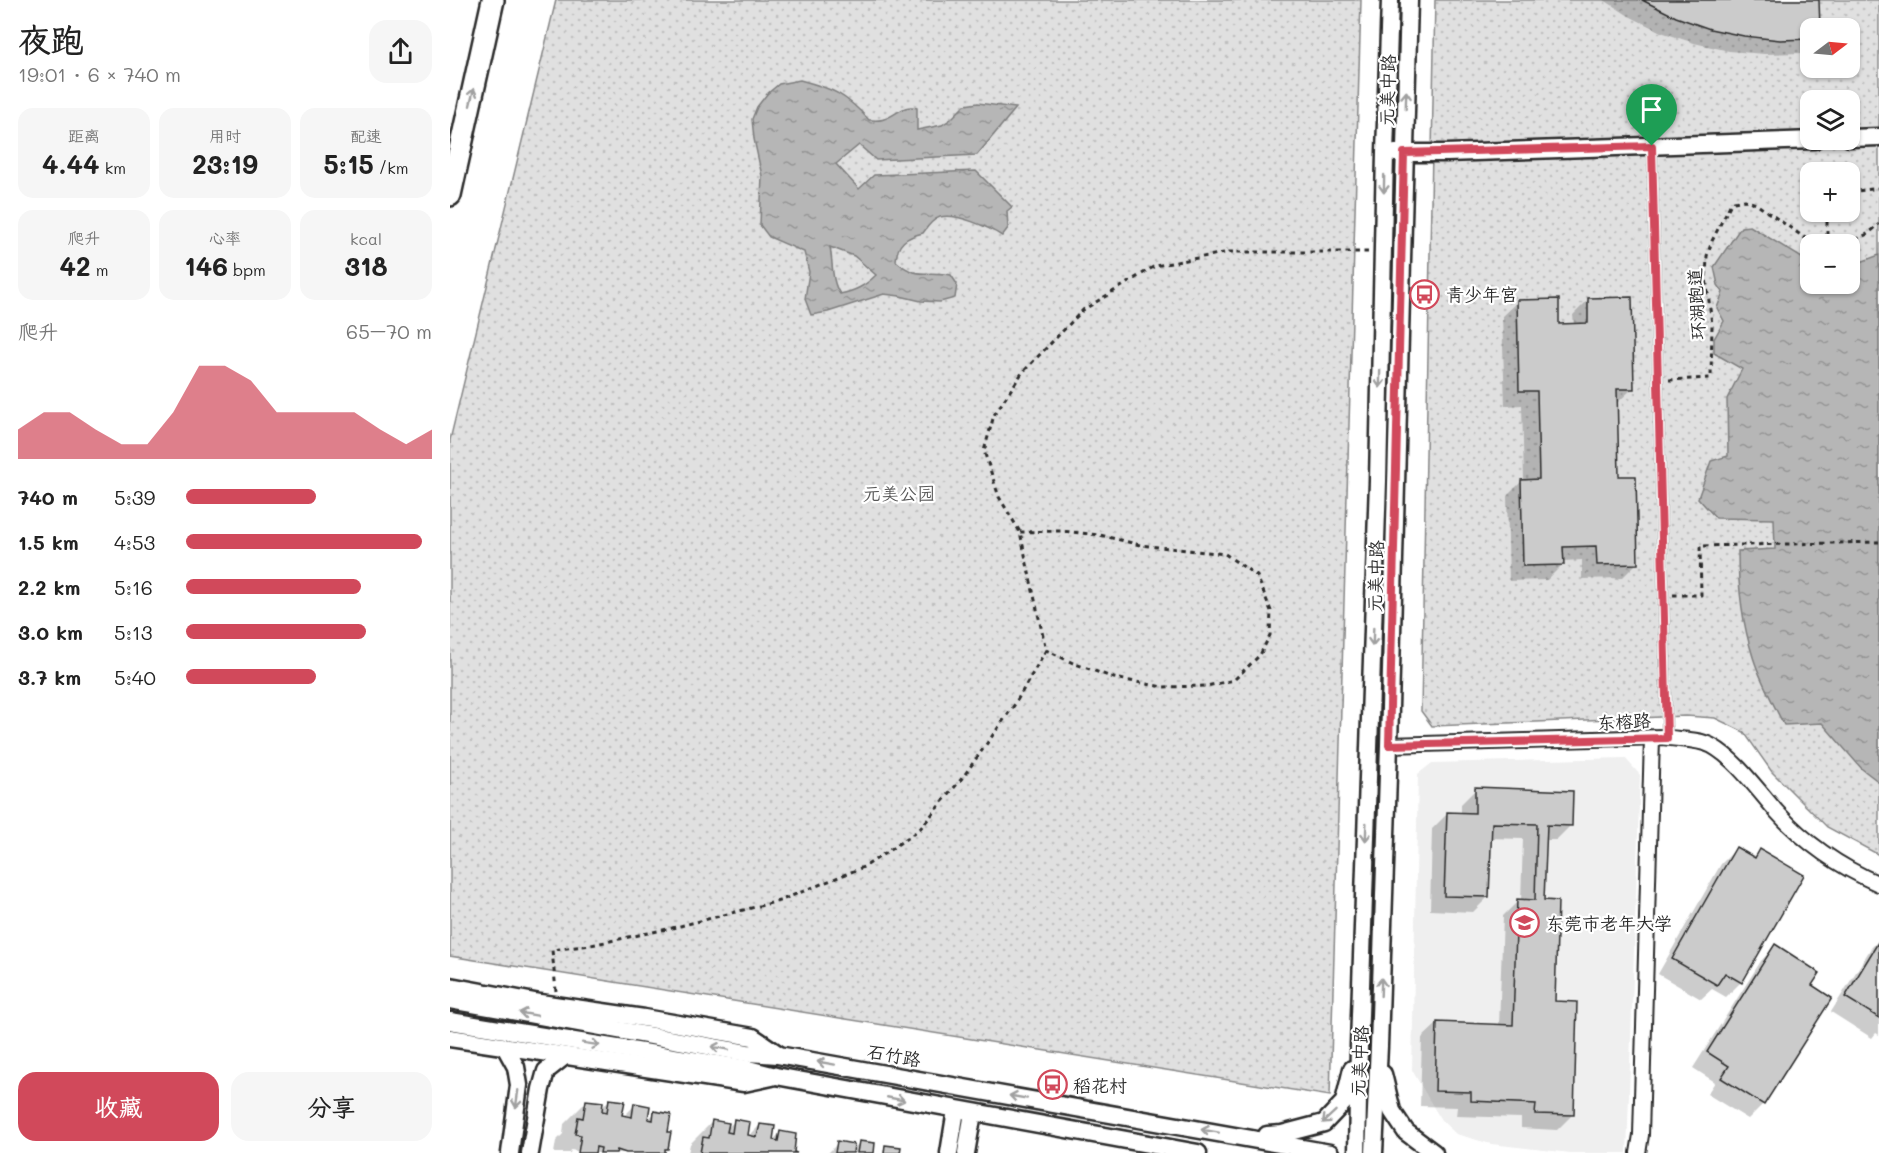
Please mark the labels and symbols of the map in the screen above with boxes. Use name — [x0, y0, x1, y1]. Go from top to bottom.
north arrow — [1800, 18, 1860, 78]
street label: 元美中路 — [1374, 54, 1400, 126]
pin — [1626, 84, 1677, 146]
one-way arrow — [466, 88, 478, 107]
one-way arrow — [1400, 90, 1412, 110]
one-way arrow — [1378, 174, 1390, 194]
street label: 环湖跑道 — [1682, 267, 1710, 341]
bus stop icon: 青少年宫 — [1409, 278, 1441, 310]
place label: 青少年宫 — [1446, 282, 1518, 306]
one-way arrow — [1374, 369, 1385, 389]
park label: 元美公园 — [863, 481, 935, 505]
street label: 元美中路 — [1362, 540, 1388, 612]
one-way arrow — [1367, 627, 1379, 647]
street label: 东榕路 — [1596, 708, 1652, 734]
one-way arrow — [1361, 822, 1372, 842]
school or university icon: 东莞市老年大学 — [1509, 907, 1541, 939]
place label: 东莞市老年大学 — [1546, 911, 1672, 935]
one-way arrow — [1375, 978, 1387, 998]
one-way arrow — [519, 1008, 539, 1019]
street label: 元美中路 — [1345, 1024, 1373, 1098]
one-way arrow — [580, 1038, 600, 1049]
street label: 石竹路 — [865, 1038, 923, 1072]
one-way arrow — [711, 1042, 731, 1053]
one-way arrow — [817, 1057, 837, 1068]
bus stop icon: 稻花村 — [1036, 1069, 1068, 1101]
place label: 稻花村 — [1073, 1073, 1127, 1097]
one-way arrow — [512, 1088, 523, 1108]
one-way arrow — [1009, 1091, 1029, 1102]
one-way arrow — [885, 1094, 905, 1105]
one-way arrow — [1322, 1110, 1337, 1124]
one-way arrow — [1201, 1125, 1221, 1136]

